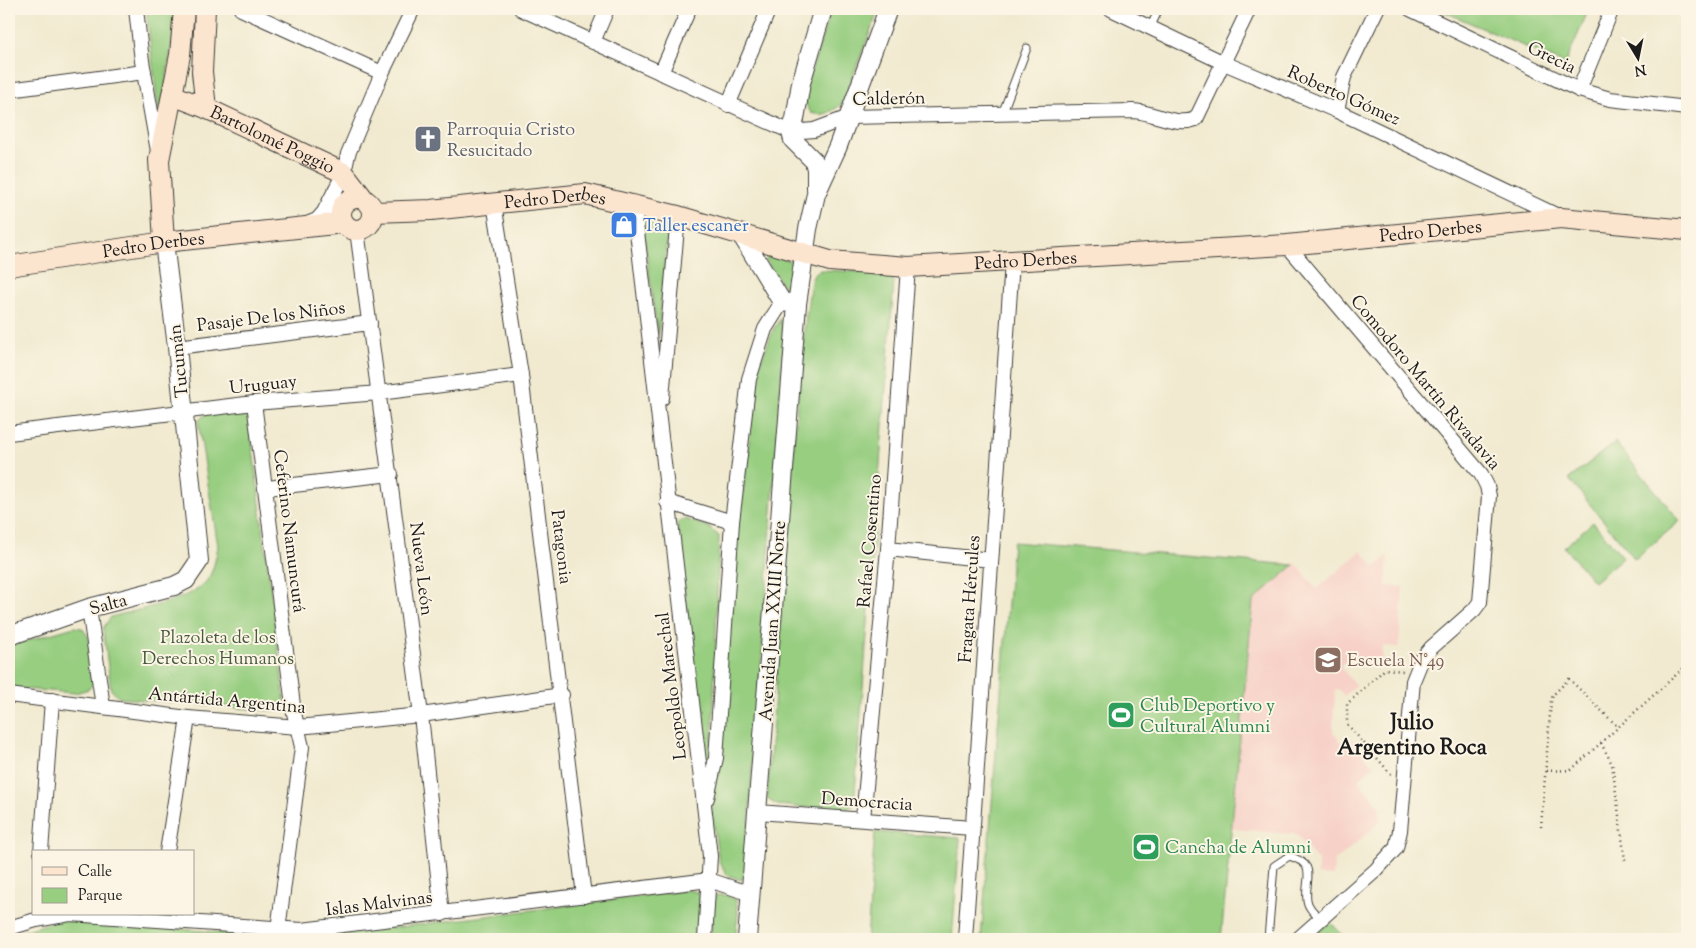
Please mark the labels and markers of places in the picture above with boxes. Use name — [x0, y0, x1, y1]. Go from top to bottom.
place label: Parroquia Cristo Resucitado — [447, 118, 575, 165]
church icon: Parroquia Cristo Resucitado — [413, 124, 443, 154]
shop icon: Taller escaner — [609, 210, 639, 240]
place label: Taller escaner — [643, 214, 749, 240]
school or university icon: Escuela N°49 — [1313, 645, 1343, 675]
place label: Escuela N°49 — [1347, 649, 1445, 675]
place label: Club Deportivo y Cultural Alumni — [1140, 694, 1275, 741]
sports icon: Club Deportivo y Cultural Alumni — [1106, 700, 1136, 730]
sports icon: Cancha de Alumni — [1131, 832, 1161, 862]
place label: Cancha de Alumni — [1165, 836, 1311, 862]

